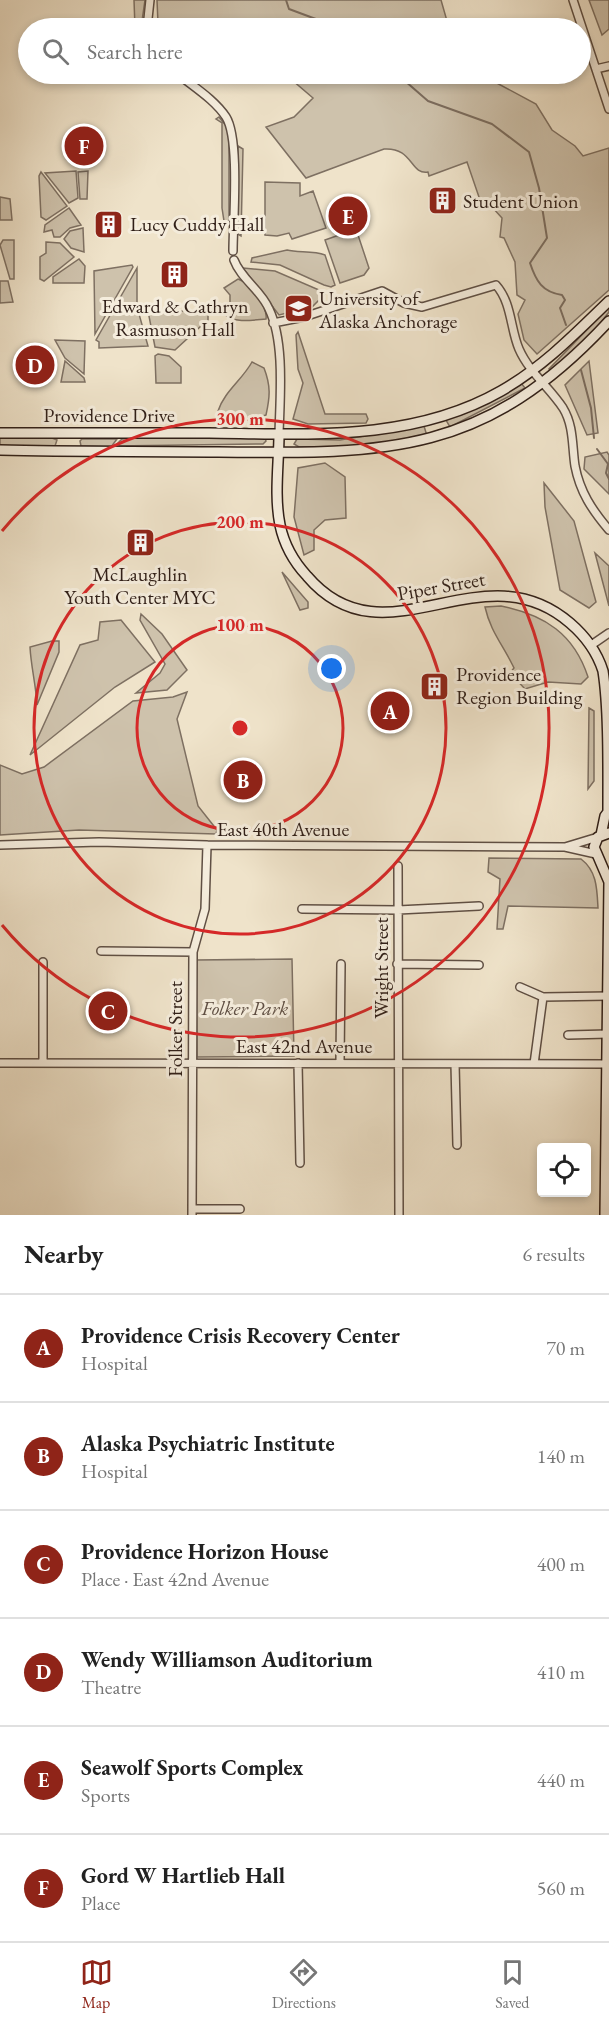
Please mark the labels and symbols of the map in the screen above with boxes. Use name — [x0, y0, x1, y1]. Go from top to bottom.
pin: F — [64, 124, 104, 168]
building icon: Student Union — [426, 185, 458, 217]
place label: Student Union — [463, 188, 579, 214]
pin: E — [328, 194, 368, 238]
building icon: Lucy Cuddy Hall — [93, 208, 125, 240]
place label: Lucy Cuddy Hall — [130, 211, 264, 237]
building icon: Edward & Cathryn Rasmuson Hall — [159, 259, 191, 291]
place label: University of Alaska Anchorage — [318, 285, 458, 334]
place label: Edward & Cathryn Rasmuson Hall — [102, 293, 249, 342]
school or university icon: University of Alaska Anchorage — [282, 293, 314, 325]
pin: D — [15, 342, 54, 388]
street label: Providence Drive — [43, 402, 175, 428]
text: 300 m — [216, 407, 264, 430]
text: 200 m — [216, 510, 264, 533]
building icon: McLaughlin Youth Center MYC — [124, 527, 156, 559]
place label: McLaughlin Youth Center MYC — [64, 561, 216, 610]
street label: Piper Street — [395, 565, 488, 607]
text: 100 m — [216, 613, 264, 636]
your location — [317, 654, 346, 683]
place label: Providence Region Building — [456, 661, 583, 710]
building icon: Providence Region Building — [419, 670, 451, 702]
pin: A — [370, 688, 410, 734]
centre of rings — [230, 718, 250, 738]
pin: B — [224, 758, 262, 802]
street label: East 40th Avenue — [217, 816, 350, 842]
street label: Wright Street — [368, 917, 394, 1019]
street label: Folker Street — [162, 980, 188, 1077]
pin: C — [88, 988, 128, 1034]
park label: Folker Park — [201, 995, 288, 1021]
street label: East 42nd Avenue — [236, 1033, 373, 1059]

